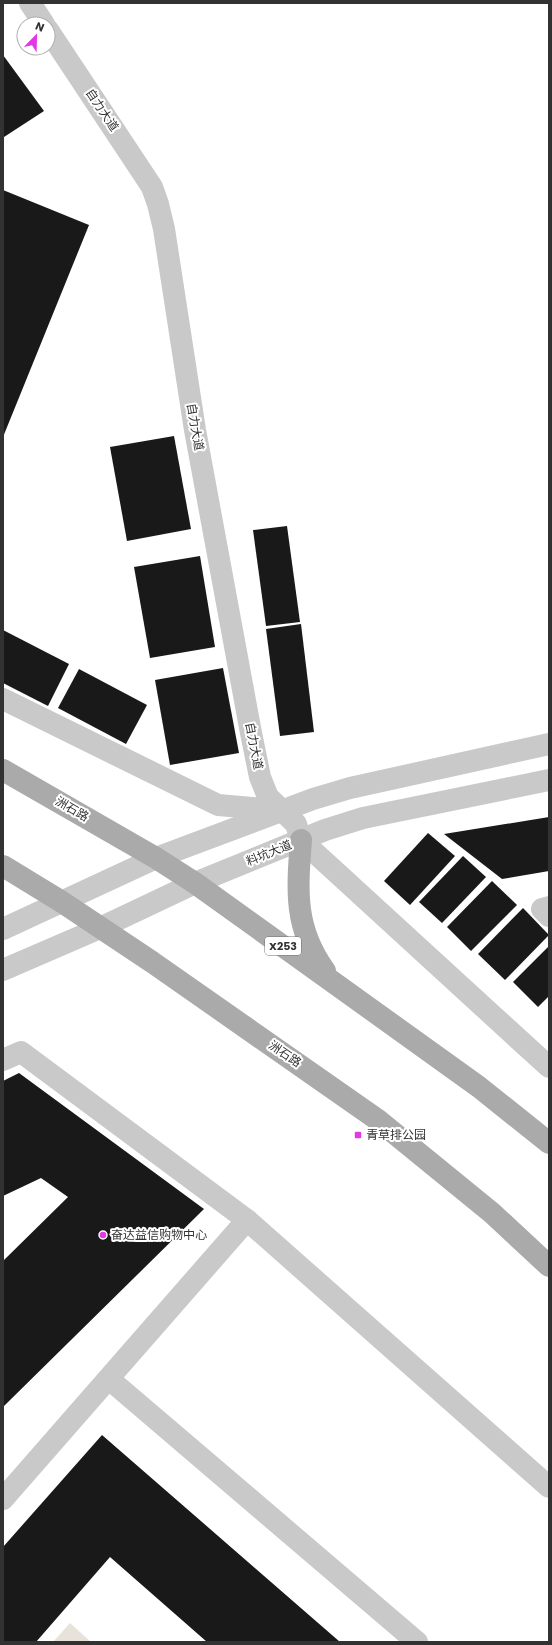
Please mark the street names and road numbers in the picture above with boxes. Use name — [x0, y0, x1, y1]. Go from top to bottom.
street label: 自力大道 — [82, 85, 123, 134]
street label: 自力大道 — [183, 402, 208, 452]
street label: 自力大道 — [242, 721, 267, 771]
street label: 洲石路 — [52, 792, 92, 825]
street label: 料坑大道 — [243, 836, 294, 869]
road number: X253 — [265, 937, 301, 955]
street label: 洲石路 — [266, 1036, 305, 1071]

